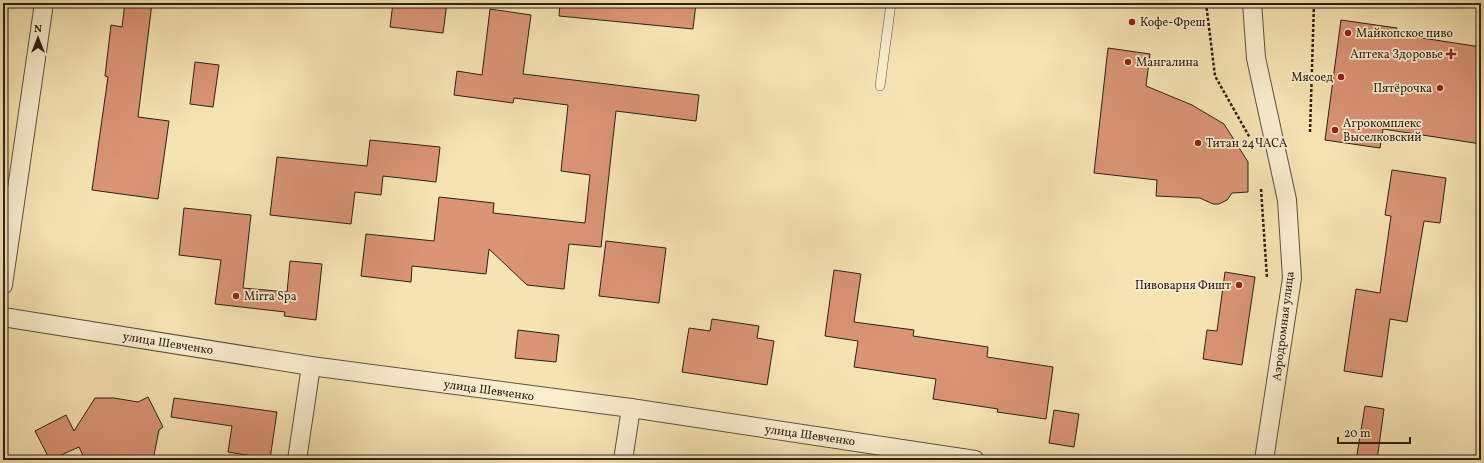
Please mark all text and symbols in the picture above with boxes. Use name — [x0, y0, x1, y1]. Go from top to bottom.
place label: Кофе-Фреш — [1140, 15, 1206, 31]
marker: Кофе-Фреш — [1127, 17, 1137, 27]
north arrow — [18, 18, 58, 58]
text: N — [34, 22, 42, 37]
place label: Майкопское пиво — [1356, 26, 1453, 42]
marker: Майкопское пиво — [1343, 28, 1353, 38]
place label: Аптека Здоровье — [1350, 47, 1443, 63]
marker: Аптека Здоровье — [1446, 49, 1456, 59]
place label: Мангалина — [1136, 55, 1199, 71]
marker: Мангалина — [1123, 57, 1133, 67]
place label: Мясоед — [1291, 70, 1333, 86]
marker: Мясоед — [1336, 72, 1346, 82]
place label: Пятёрочка — [1373, 81, 1432, 97]
marker: Пятёрочка — [1435, 83, 1445, 93]
place label: Агрокомплекс Выселковский — [1343, 116, 1422, 146]
marker: Агрокомплекс Выселковский — [1330, 125, 1340, 135]
place label: Титан 24ЧАСА — [1206, 136, 1288, 152]
marker: Титан 24ЧАСА — [1193, 138, 1203, 148]
street label: Аэродромная улица — [1269, 270, 1299, 382]
place label: Пивоварня Фишт — [1135, 278, 1231, 294]
marker: Пивоварня Фишт — [1234, 280, 1244, 290]
place label: Mirra Spa — [244, 289, 297, 305]
marker: Mirra Spa — [231, 291, 241, 301]
street label: улица Шевченко — [121, 329, 214, 359]
street label: улица Шевченко — [442, 377, 535, 405]
scale bar — [1338, 419, 1410, 445]
street label: улица Шевченко — [763, 422, 856, 450]
text: 20 m — [1344, 426, 1371, 442]

